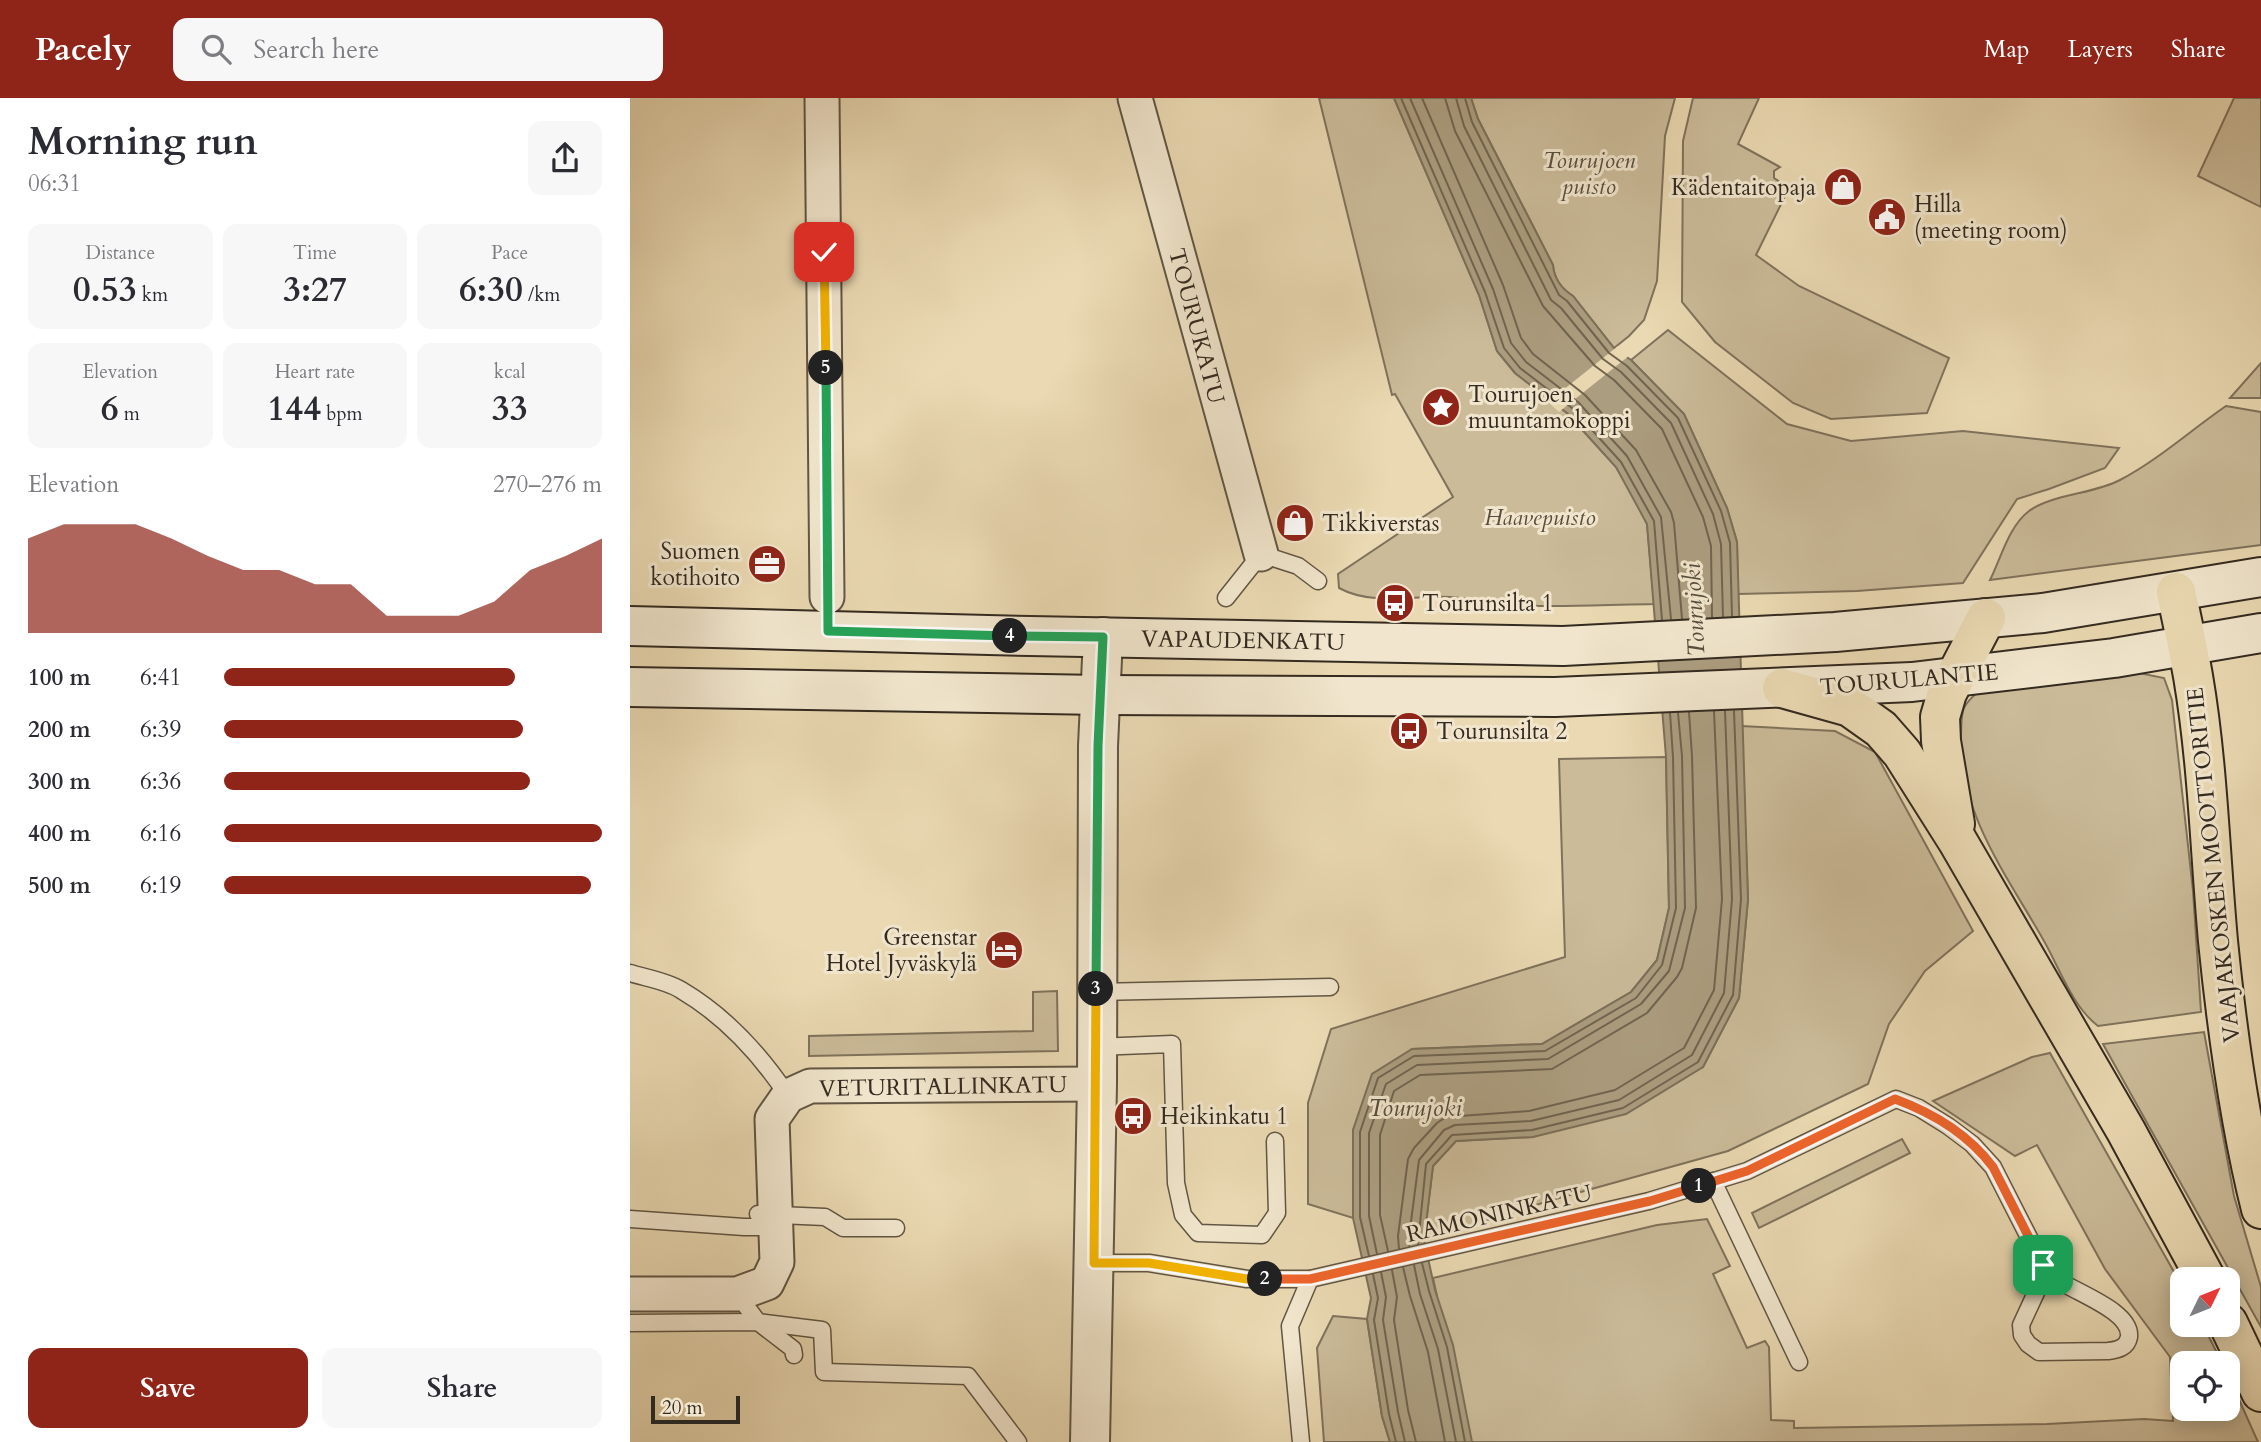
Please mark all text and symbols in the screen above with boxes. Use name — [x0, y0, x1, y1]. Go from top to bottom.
search box — [173, 18, 663, 81]
text: Pacely — [35, 27, 131, 72]
icon: search — [197, 30, 235, 68]
text: Search here — [253, 32, 379, 67]
text: Map — [1984, 33, 2030, 66]
text: Layers — [2068, 33, 2133, 66]
text: Share — [2171, 33, 2226, 66]
text: Morning run — [28, 116, 258, 168]
button: share — [528, 121, 602, 195]
park label: Tourujoen puisto — [1543, 145, 1636, 202]
shop icon: Kädentaitopaja — [1822, 166, 1864, 208]
text: 06:31 — [28, 168, 81, 199]
place label: Kädentaitopaja — [1671, 172, 1816, 203]
place label: Hilla (meeting room) — [1914, 189, 2068, 246]
public building icon: Hilla (meeting room) — [1866, 196, 1908, 238]
pin — [794, 222, 854, 282]
icon: check — [805, 233, 843, 271]
text: Distance — [86, 240, 155, 266]
text: Time — [293, 240, 337, 266]
text: Pace — [491, 240, 528, 266]
street label: TOURUKATU — [1161, 245, 1232, 407]
text: 0.53 — [73, 266, 137, 314]
text: 3:27 — [283, 266, 347, 314]
text: 6:30 — [459, 266, 523, 314]
text: km — [137, 282, 168, 308]
text: /km — [523, 282, 560, 308]
pin: 5 — [808, 350, 844, 386]
text: 5 — [821, 354, 830, 380]
text: Elevation — [83, 359, 158, 385]
text: Heart rate — [275, 359, 355, 385]
text: kcal — [494, 359, 526, 385]
place label: Tourujoen muuntamokoppi — [1468, 379, 1631, 436]
text: 6 — [101, 385, 119, 433]
text: 144 — [267, 385, 321, 433]
text: 33 — [492, 385, 528, 433]
place icon: Tourujoen muuntamokoppi — [1420, 386, 1462, 428]
text: m — [119, 401, 140, 427]
text: bpm — [321, 401, 363, 427]
text: Elevation — [28, 469, 119, 500]
text: 270–276 m — [493, 469, 602, 500]
shop icon: Tikkiverstas — [1274, 502, 1316, 544]
park label: Haavepuisto — [1484, 502, 1596, 533]
place label: Tikkiverstas — [1322, 508, 1439, 539]
place label: Suomen kotihoito — [650, 536, 740, 593]
office icon: Suomen kotihoito — [746, 543, 788, 585]
water label: Tourujoki — [1676, 562, 1713, 658]
bus stop icon: Tourunsilta 1 — [1374, 582, 1416, 624]
place label: Tourunsilta 1 — [1422, 588, 1553, 619]
pin: 4 — [992, 618, 1028, 654]
text: 4 — [1005, 622, 1014, 648]
street label: VAPAUDENKATU — [1141, 623, 1345, 658]
street label: TOURULANTIE — [1819, 656, 2000, 703]
text: 100 m — [28, 662, 91, 693]
text: 6:41 — [140, 662, 181, 693]
street label: VAAJAKOSKEN MOOTTORITIE — [2179, 686, 2248, 1044]
bus stop icon: Tourunsilta 2 — [1388, 710, 1430, 752]
text: 200 m — [28, 714, 91, 745]
text: 6:39 — [140, 714, 181, 745]
place label: Tourunsilta 2 — [1436, 716, 1567, 747]
text: 300 m — [28, 766, 91, 797]
text: 6:36 — [140, 766, 181, 797]
text: 400 m — [28, 818, 91, 849]
text: 6:16 — [140, 818, 181, 849]
text: 500 m — [28, 870, 91, 901]
text: 6:19 — [140, 870, 181, 901]
place label: Greenstar Hotel Jyväskylä — [826, 922, 978, 979]
hotel icon: Greenstar Hotel Jyväskylä — [983, 929, 1025, 971]
pin: 3 — [1078, 972, 1114, 1006]
text: 3 — [1091, 975, 1100, 1001]
street label: VETURITALLINKATU — [819, 1069, 1068, 1104]
water label: Tourujoki — [1368, 1092, 1462, 1125]
bus stop icon: Heikinkatu 1 — [1112, 1095, 1154, 1137]
place label: Heikinkatu 1 — [1160, 1101, 1288, 1132]
pin: 1 — [1682, 1168, 1716, 1204]
text: 1 — [1694, 1172, 1703, 1198]
street label: RAMONINKATU — [1403, 1177, 1595, 1250]
pin — [2013, 1235, 2073, 1295]
icon: arrive — [2024, 1246, 2062, 1284]
pin: 2 — [1248, 1262, 1282, 1296]
text: 2 — [1260, 1265, 1269, 1291]
north arrow — [2170, 1267, 2240, 1337]
map controls — [2170, 1267, 2240, 1421]
button: Save — [28, 1348, 308, 1428]
button: Share — [322, 1348, 602, 1428]
button: locate — [2170, 1351, 2240, 1421]
scale bar — [651, 1393, 740, 1425]
text: 20 m — [662, 1395, 703, 1421]

